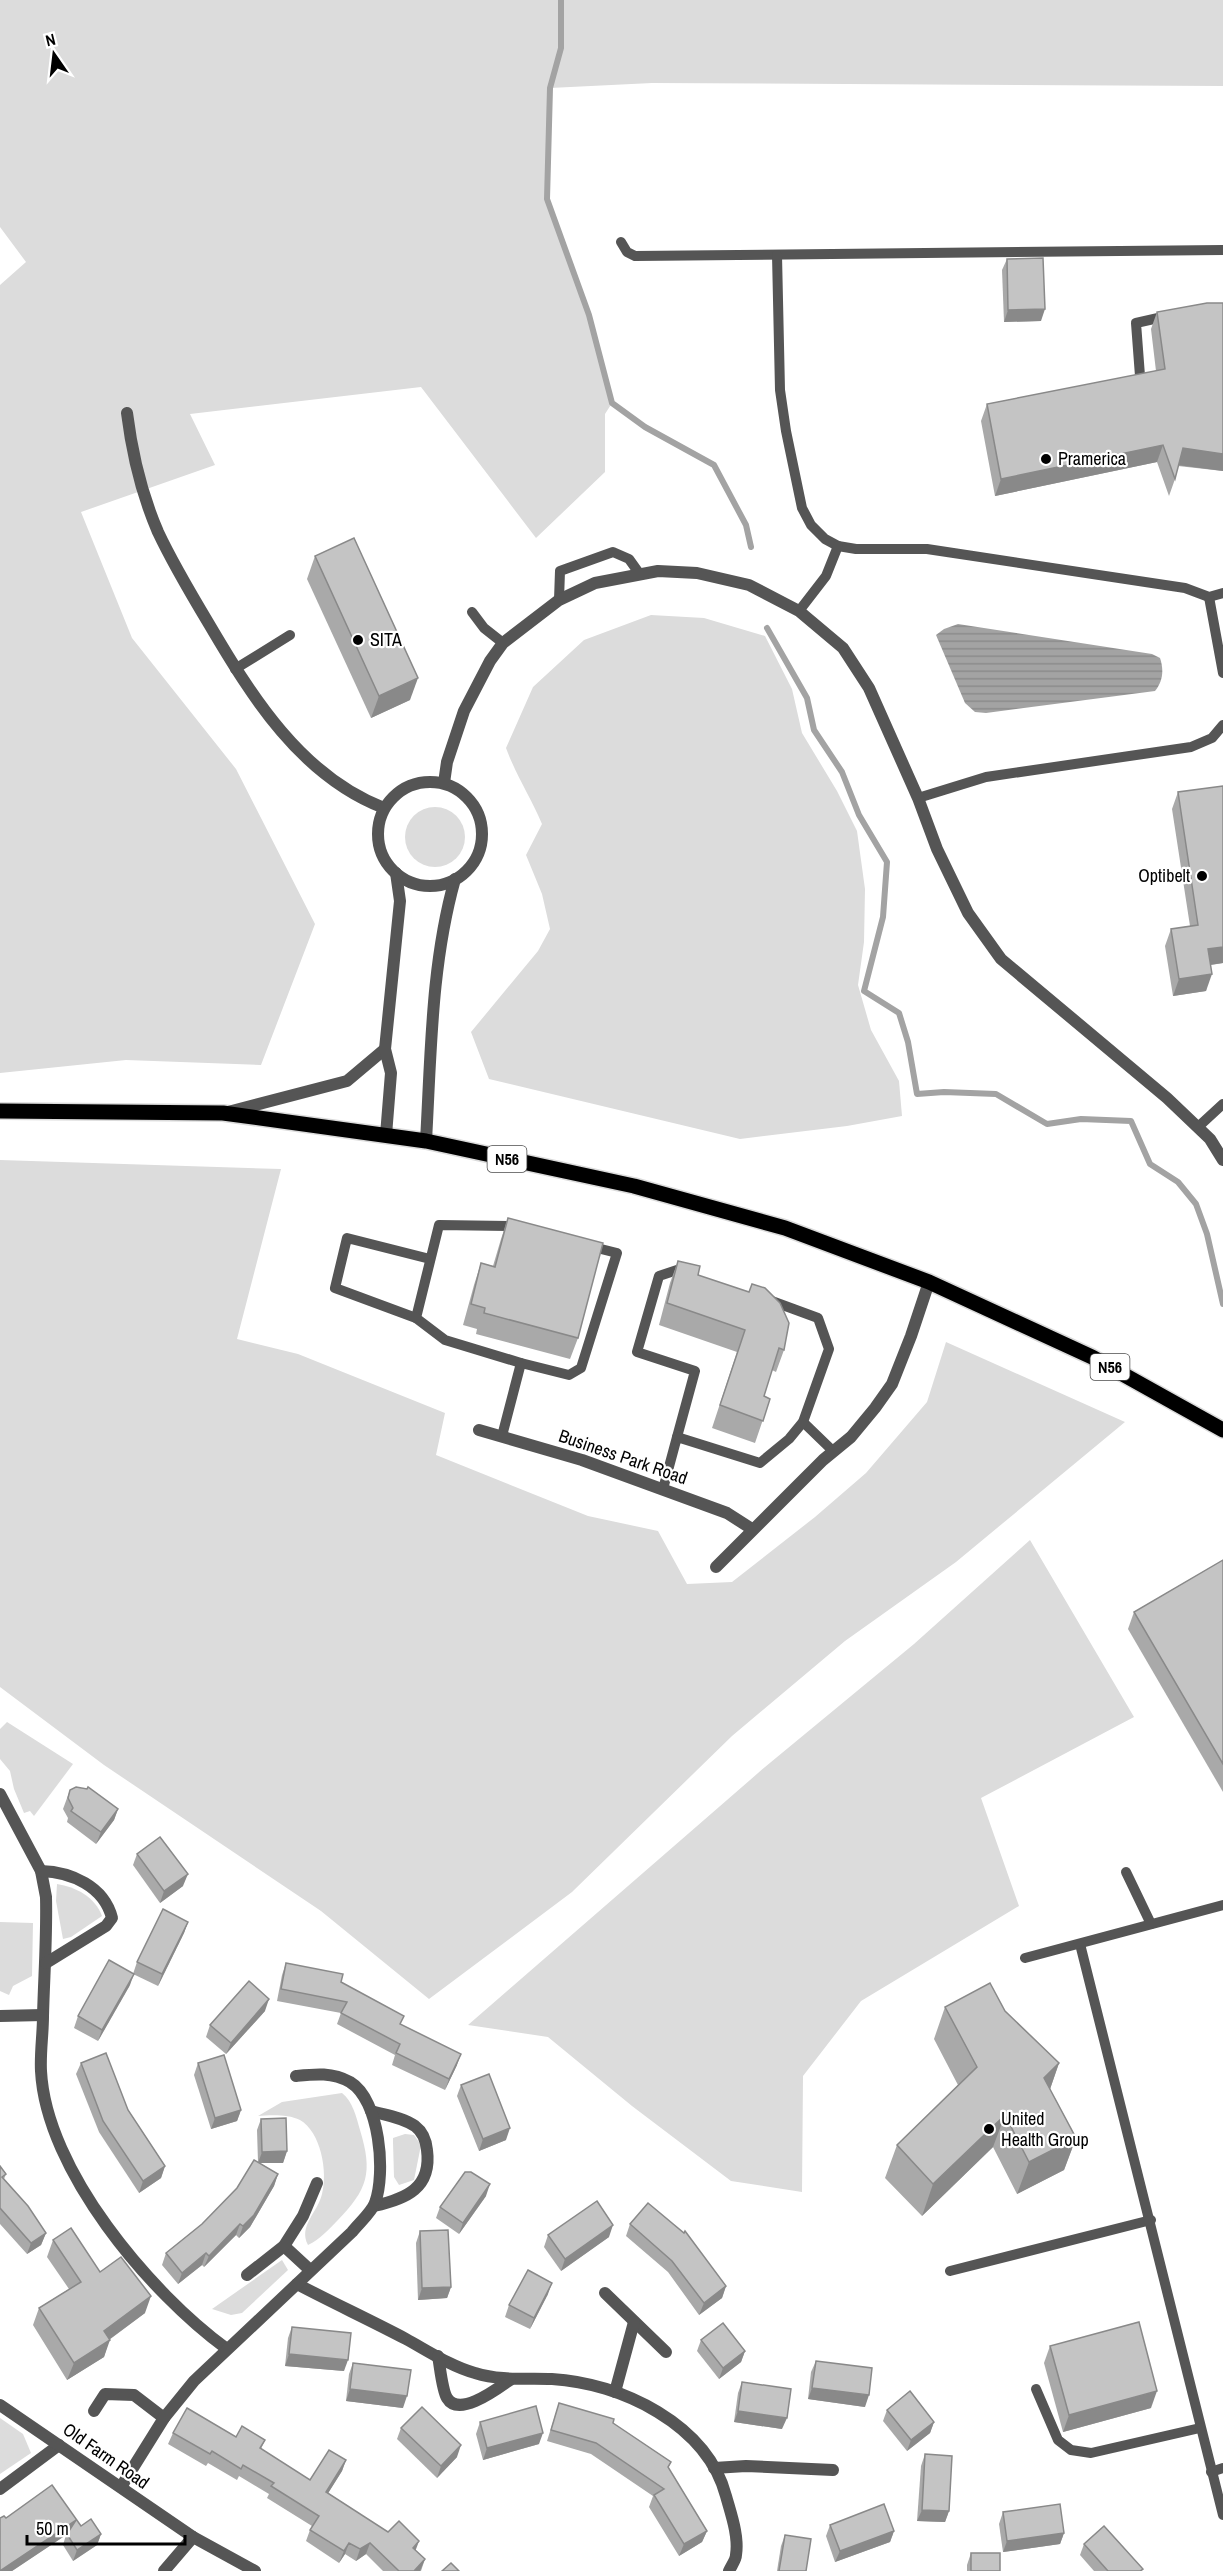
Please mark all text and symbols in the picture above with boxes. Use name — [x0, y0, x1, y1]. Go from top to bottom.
north arrow — [24, 24, 84, 84]
text: N — [43, 28, 58, 51]
place label: Pramerica — [1058, 446, 1126, 471]
marker: Pramerica — [1039, 452, 1053, 466]
place label: SITA — [370, 627, 402, 652]
marker: SITA — [351, 633, 365, 647]
place label: Optibelt — [1138, 863, 1190, 888]
marker: Optibelt — [1195, 869, 1209, 883]
road number: N56 — [488, 1146, 526, 1172]
road number: N56 — [1090, 1354, 1130, 1380]
street label: Business Park Road — [555, 1423, 691, 1490]
place label: United Health Group — [1001, 2106, 1089, 2152]
marker: United Health Group — [982, 2122, 996, 2136]
street label: Old Farm Road — [58, 2417, 154, 2495]
scale bar — [27, 2508, 184, 2546]
text: 50 m — [36, 2516, 69, 2541]

